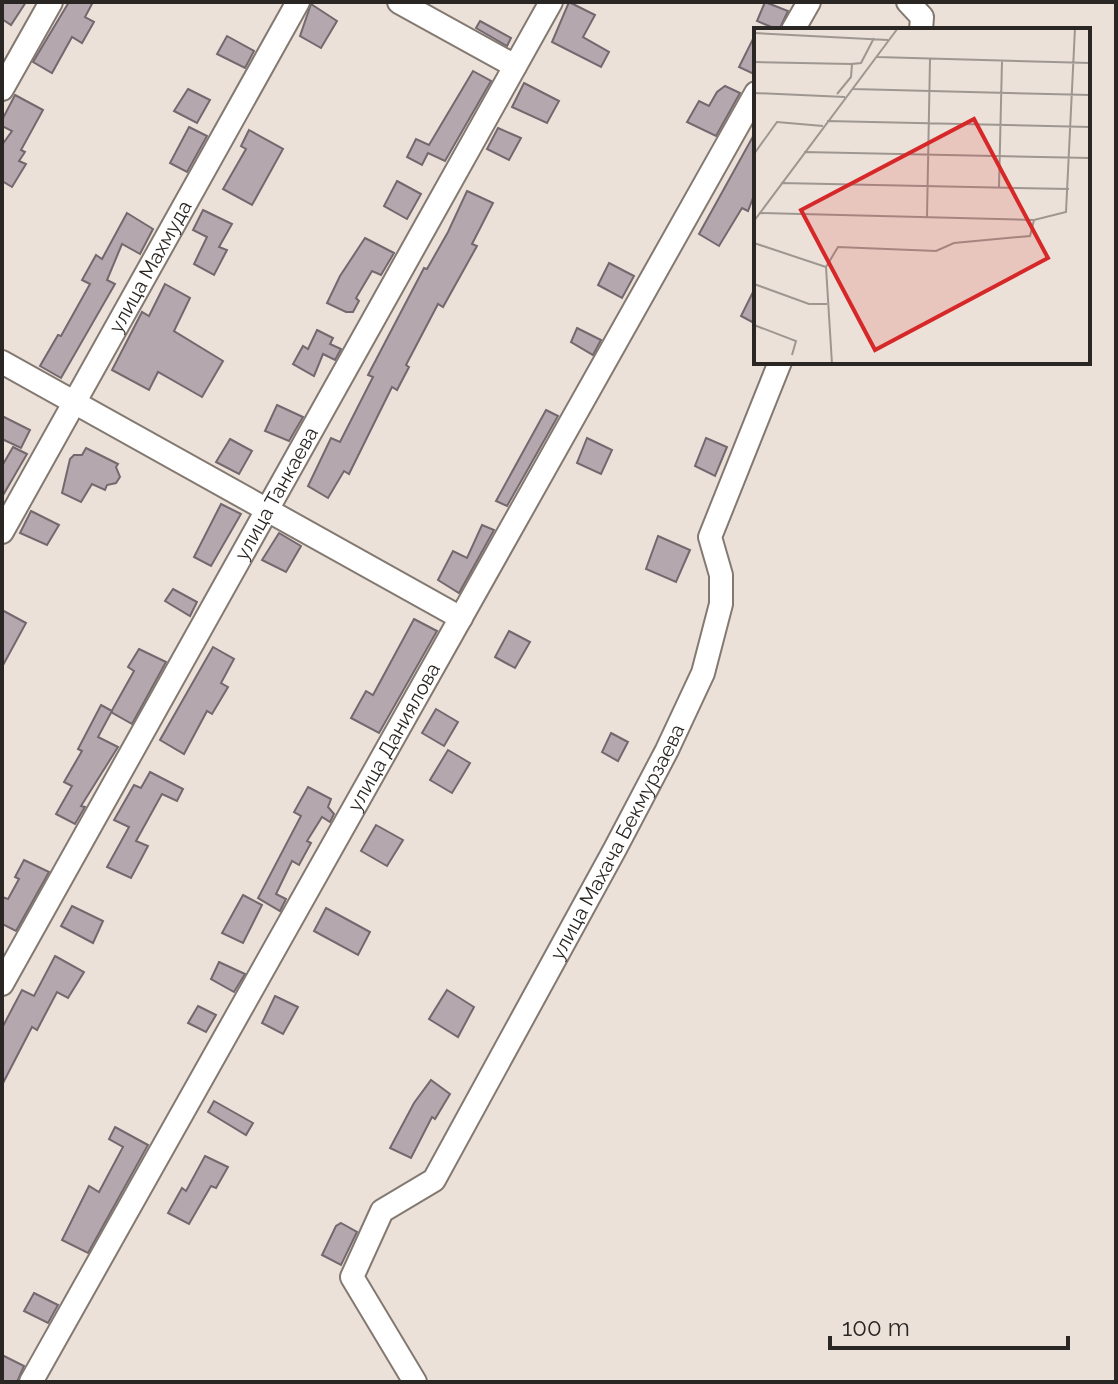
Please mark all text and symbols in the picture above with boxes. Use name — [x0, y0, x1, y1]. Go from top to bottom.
inset map — [754, 28, 1090, 364]
street label: улица Махмуда — [104, 196, 197, 337]
street label: улица Танкаева — [230, 423, 323, 564]
street label: улица Даниялова — [343, 659, 445, 815]
street label: улица Махача Бекмурзаева — [545, 720, 689, 964]
scale bar — [830, 1300, 1068, 1350]
text: 100 m — [842, 1313, 910, 1342]

